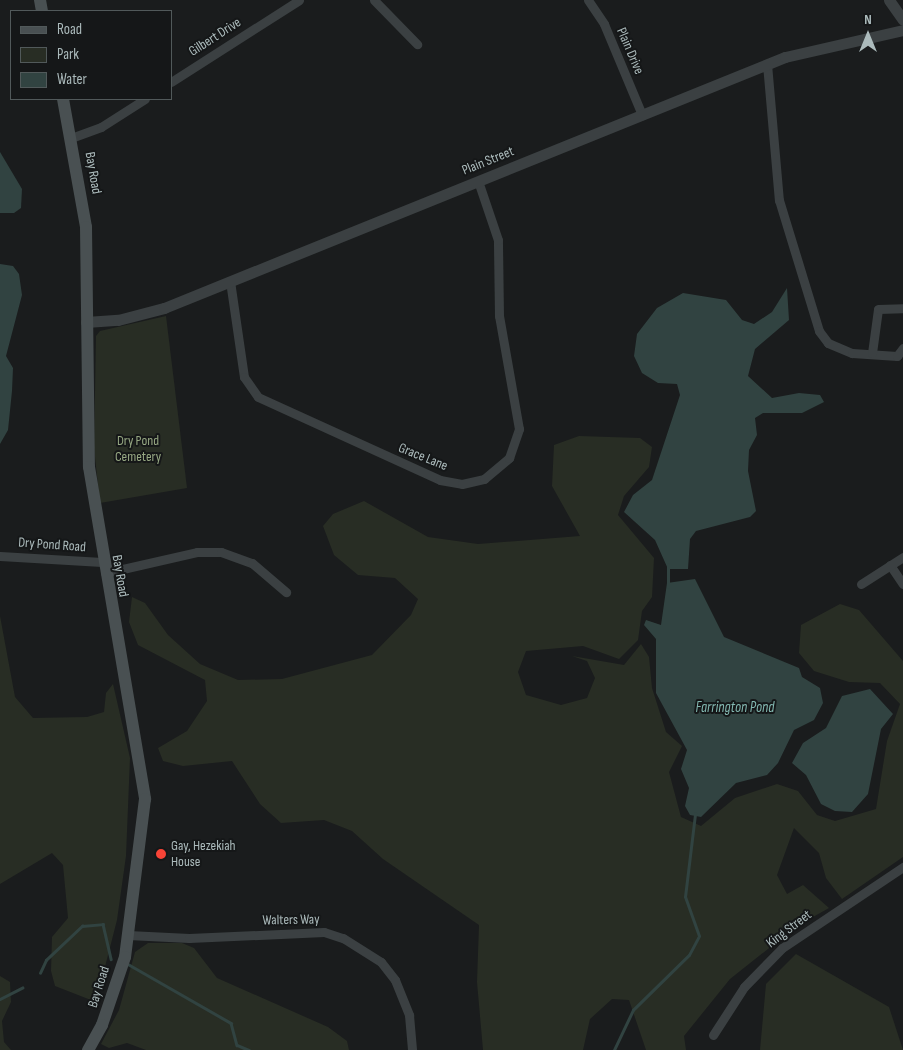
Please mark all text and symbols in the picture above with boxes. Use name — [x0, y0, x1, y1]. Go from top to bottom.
legend — [10, 10, 172, 100]
north arrow — [843, 10, 893, 60]
text: N — [864, 11, 872, 28]
street label: Gilbert Drive — [186, 14, 244, 60]
text: Road — [57, 20, 82, 39]
street label: Plain Drive — [613, 25, 647, 77]
text: Park — [57, 45, 79, 64]
text: Water — [57, 70, 87, 89]
street label: Plain Street — [460, 143, 516, 179]
street label: Bay Road — [81, 151, 105, 195]
park label: Dry Pond Cemetery — [115, 433, 161, 466]
street label: Grace Lane — [396, 440, 450, 474]
street label: Dry Pond Road — [18, 534, 86, 556]
street label: Bay Road — [108, 554, 132, 598]
water label: Farrington Pond — [696, 699, 774, 717]
place label: Gay, Hezekiah House — [171, 838, 236, 870]
marker: Gay, Hezekiah House — [155, 848, 167, 860]
street label: King Street — [763, 907, 815, 951]
street label: Walters Way — [262, 911, 320, 929]
street label: Bay Road — [84, 964, 114, 1010]

